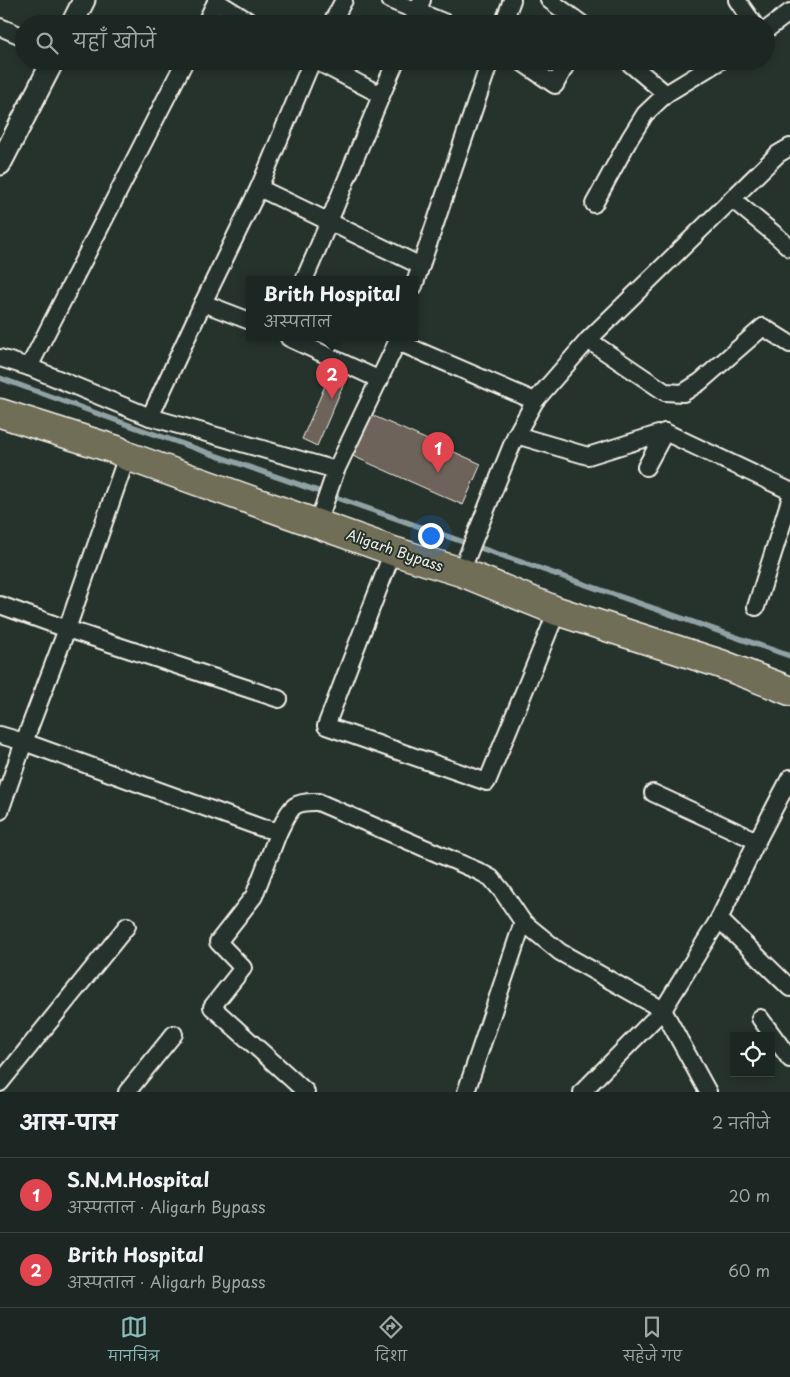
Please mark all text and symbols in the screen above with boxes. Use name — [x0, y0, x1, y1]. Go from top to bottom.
search box — [15, 15, 775, 70]
text: यहाँ खोजें — [73, 26, 156, 54]
icon: search — [33, 29, 61, 57]
popup — [246, 276, 418, 341]
text: Brith Hospital — [264, 279, 400, 307]
text: अस्पताल — [264, 308, 331, 332]
pin: 2 — [316, 358, 348, 399]
pin: 1 — [422, 432, 454, 473]
your location — [418, 523, 444, 549]
street label: Aligarh Bypass — [344, 524, 447, 577]
map controls — [730, 1032, 775, 1077]
button: locate — [730, 1032, 775, 1077]
text: आस-पास — [20, 1105, 117, 1137]
text: 2 नतीजे — [712, 1110, 770, 1134]
text: S.N.M.Hospital — [67, 1165, 209, 1193]
text: 1 — [32, 1183, 40, 1207]
text: 20 m — [729, 1183, 770, 1207]
text: अस्पताल · Aligarh Bypass — [67, 1194, 266, 1218]
text: Brith Hospital — [67, 1240, 204, 1268]
text: 2 — [30, 1258, 42, 1282]
text: 60 m — [728, 1258, 770, 1282]
text: अस्पताल · Aligarh Bypass — [67, 1269, 266, 1293]
tab: मानचित्र — [108, 1313, 159, 1372]
tab: दिशा — [375, 1313, 407, 1372]
tab: सहेजे गए — [623, 1313, 682, 1372]

